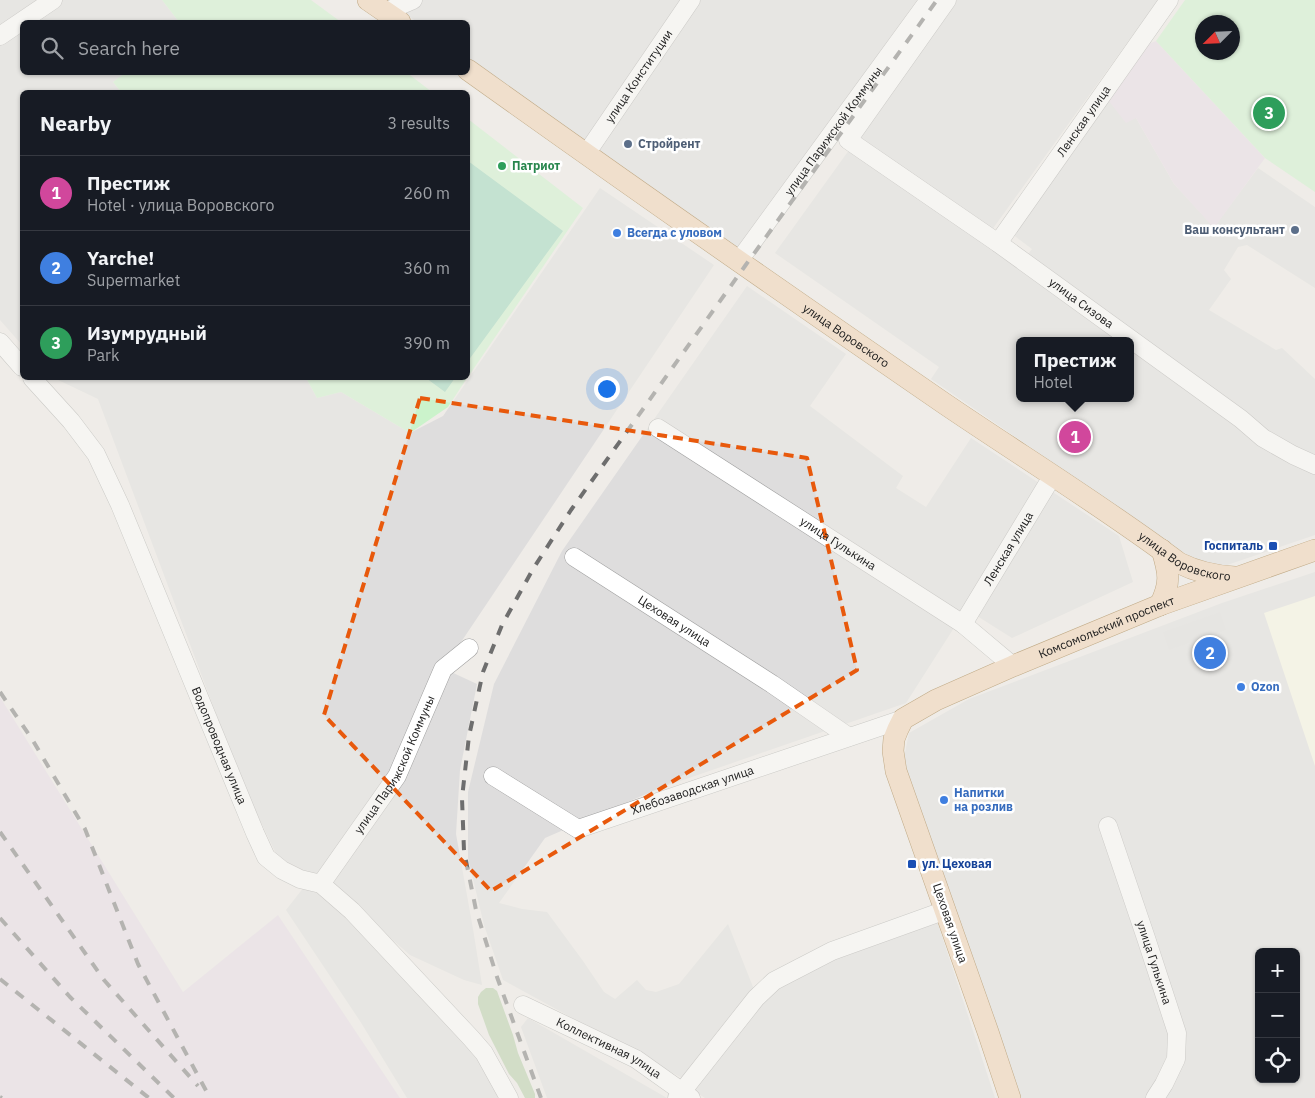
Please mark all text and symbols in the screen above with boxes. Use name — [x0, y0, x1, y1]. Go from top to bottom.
north arrow — [1195, 15, 1240, 60]
search box — [20, 20, 470, 75]
street label: улица Конституции — [602, 27, 676, 126]
icon: search — [38, 34, 66, 62]
text: Search here — [78, 36, 180, 60]
street label: улица Парижской Коммуны — [781, 63, 885, 198]
street label: Ленская улица — [1053, 82, 1114, 159]
pin: 3 — [1253, 94, 1285, 132]
text: Nearby — [40, 109, 111, 137]
text: 3 results — [387, 113, 450, 133]
place label: Стройрент — [638, 136, 701, 151]
marker: Стройрент — [622, 138, 634, 150]
place label: Патриот — [512, 158, 560, 173]
marker: Патриот — [496, 160, 508, 172]
text: Престиж — [87, 171, 170, 195]
text: 1 — [51, 183, 61, 203]
text: 260 m — [403, 183, 450, 203]
text: Hotel · улица Воровского — [87, 195, 275, 215]
place label: Ваш консультант — [1184, 222, 1285, 237]
marker: Ваш консультант — [1289, 224, 1301, 236]
place label: Всегда с уловом — [627, 225, 722, 240]
marker: Всегда с уловом — [611, 227, 623, 239]
text: Yarche! — [87, 246, 154, 270]
text: 2 — [51, 258, 61, 278]
text: 360 m — [403, 258, 450, 278]
text: Supermarket — [87, 270, 180, 290]
street label: улица Сизова — [1046, 274, 1117, 332]
street label: улица Воровского — [800, 300, 893, 371]
text: Изумрудный — [87, 321, 207, 345]
text: 3 — [51, 333, 61, 353]
text: 390 m — [403, 333, 450, 353]
popup — [1016, 337, 1134, 402]
text: Park — [87, 345, 119, 365]
text: Престиж — [1033, 348, 1117, 372]
text: Hotel — [1033, 372, 1072, 392]
your location — [594, 376, 620, 402]
pin: 1 — [1059, 418, 1091, 456]
street label: Ленская улица — [980, 508, 1036, 588]
street label: улица Гулькина — [797, 513, 880, 574]
street label: улица Воровского — [1136, 528, 1232, 584]
place label: Госпиталь — [1204, 538, 1263, 553]
marker: Госпиталь — [1267, 540, 1279, 552]
street label: Цеховая улица — [635, 592, 714, 650]
street label: Комсомольский проспект — [1036, 592, 1177, 662]
pin: 2 — [1194, 634, 1226, 672]
place label: Ozon — [1251, 679, 1280, 694]
marker: Ozon — [1235, 681, 1247, 693]
street label: Водопроводная улица — [189, 684, 251, 807]
street label: улица Парижской Коммуны — [351, 693, 438, 836]
street label: Хлебозаводская улица — [629, 762, 756, 818]
place label: Напитки на розлив — [954, 785, 1013, 814]
marker: Напитки на розлив — [938, 794, 950, 806]
place label: ул. Цеховая — [922, 856, 992, 871]
marker: ул. Цеховая — [906, 858, 918, 870]
street label: Цеховая улица — [930, 881, 971, 965]
street label: улица Гулькина — [1134, 918, 1175, 1007]
map controls — [1255, 948, 1300, 1083]
button: + — [1255, 948, 1300, 993]
button: − — [1255, 993, 1300, 1038]
street label: Коллективная улица — [554, 1014, 665, 1082]
button: locate — [1255, 1038, 1300, 1083]

